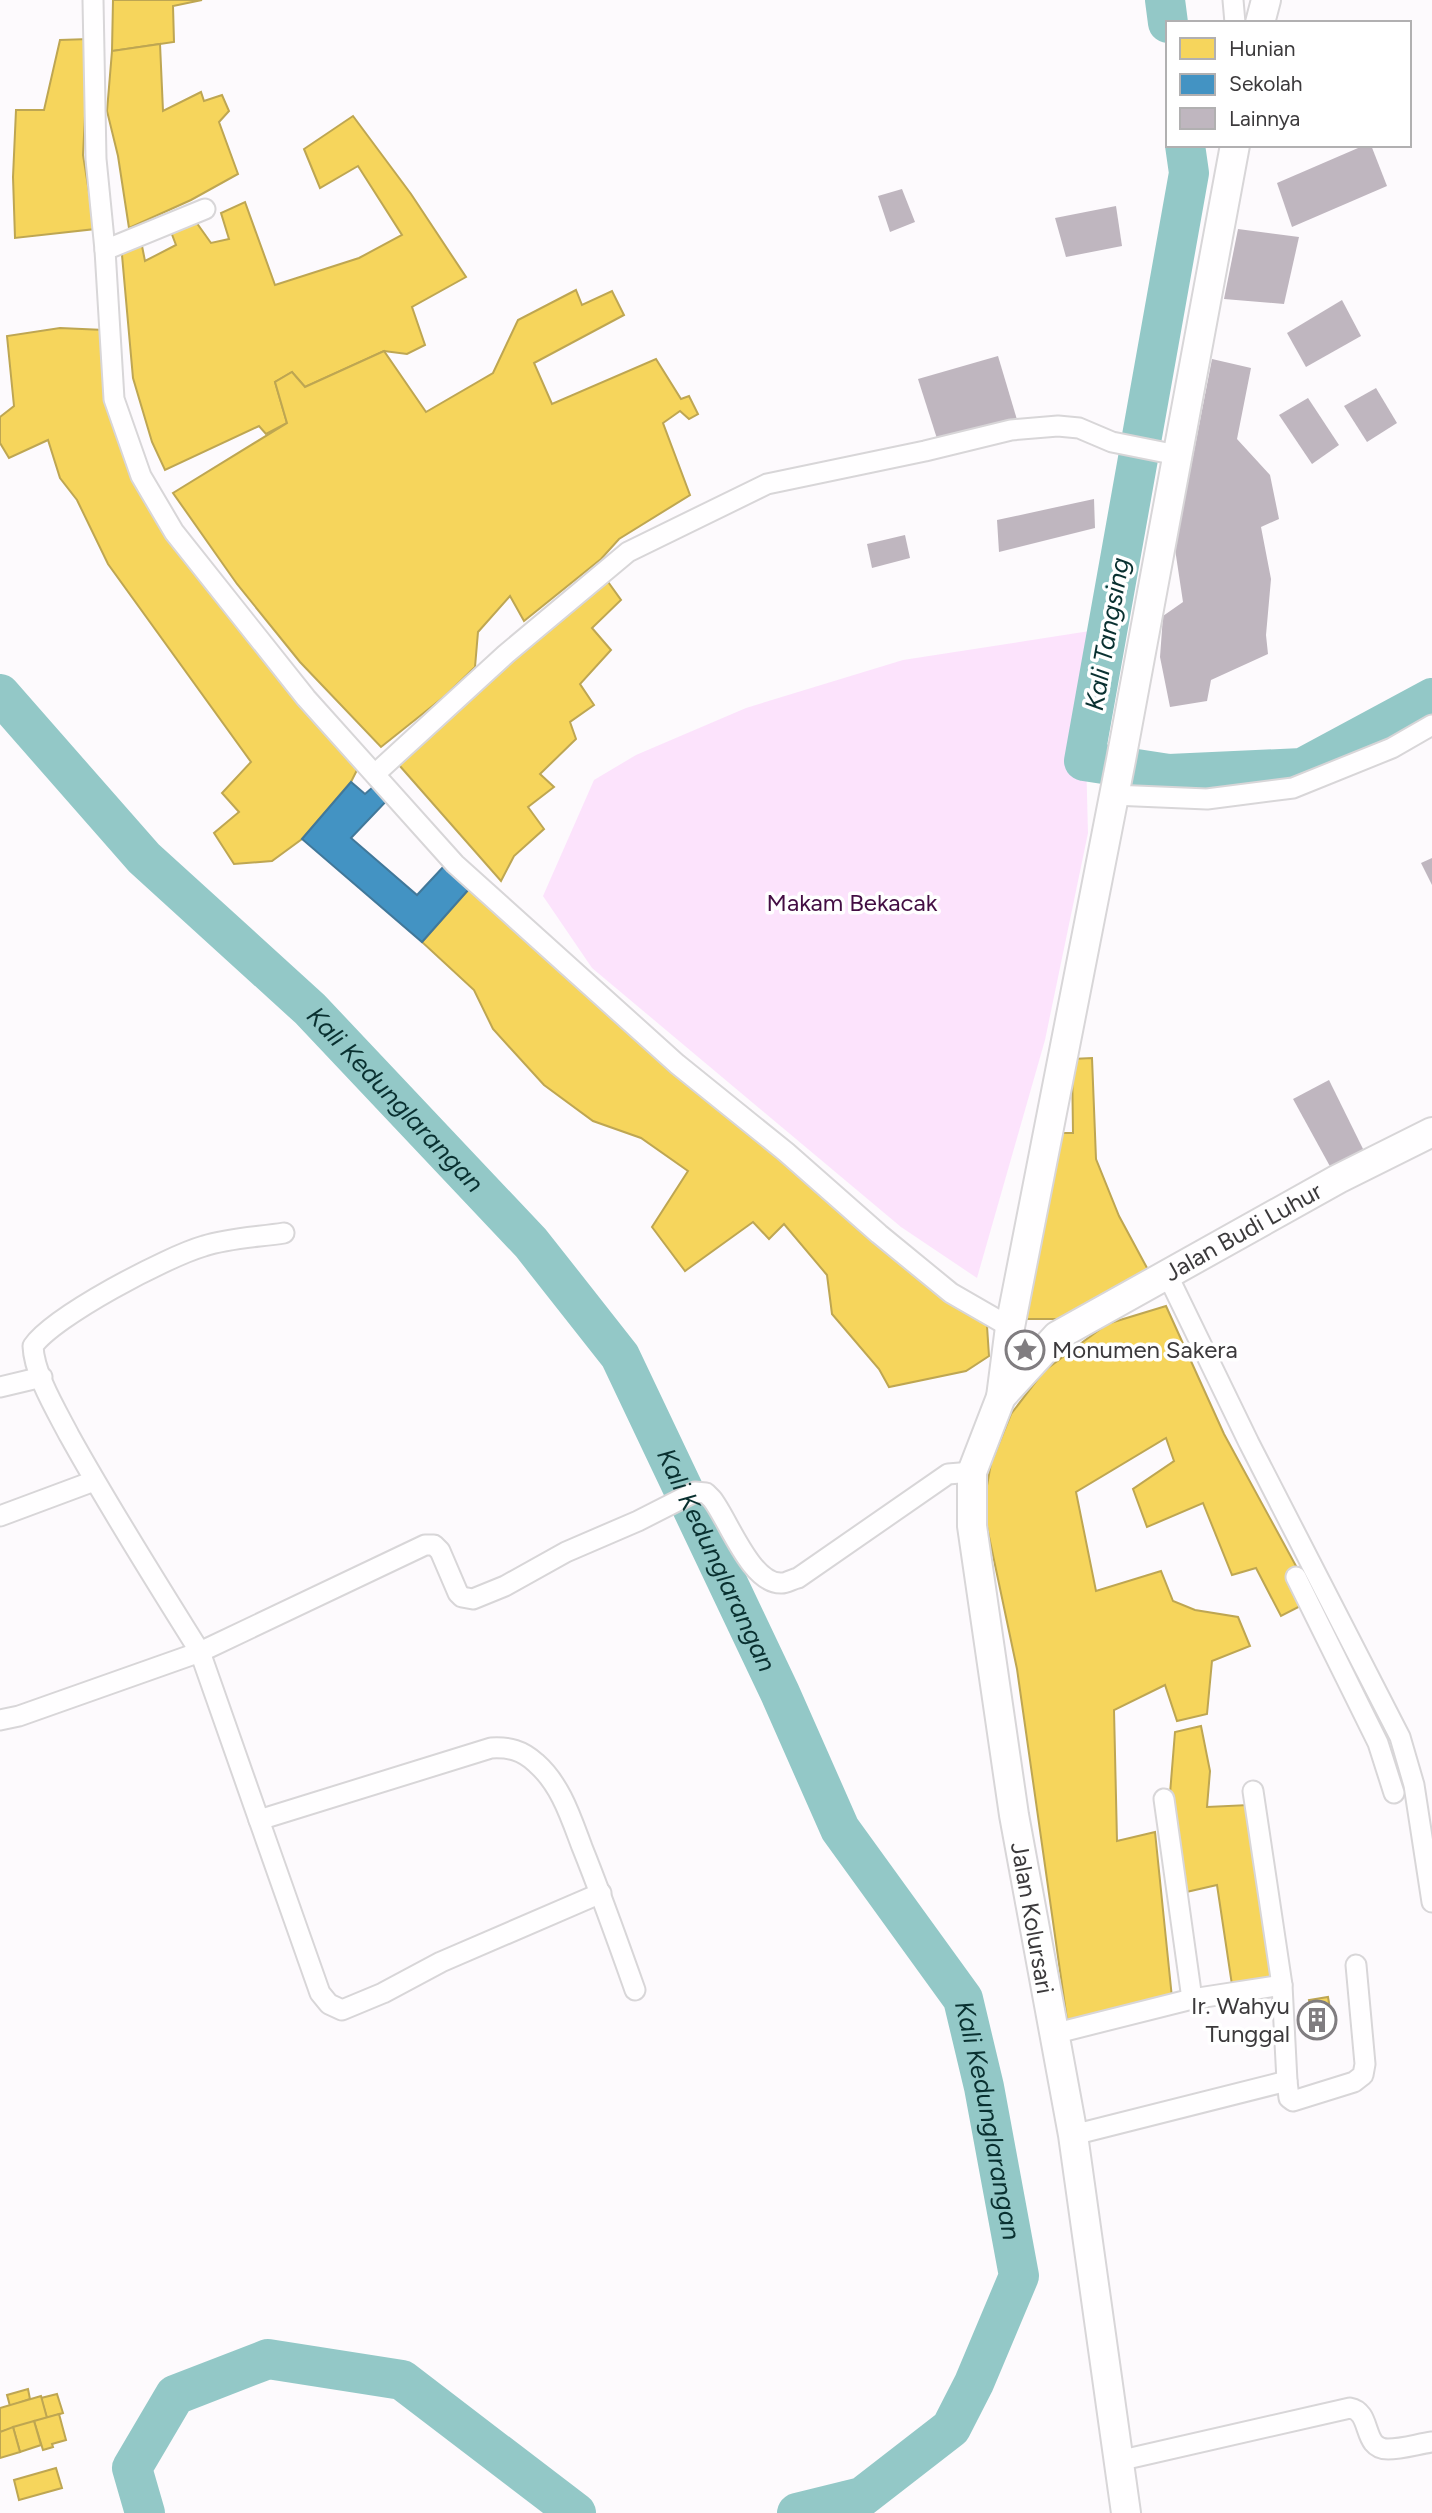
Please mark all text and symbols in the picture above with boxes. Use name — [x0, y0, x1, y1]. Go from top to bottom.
legend — [1166, 21, 1411, 147]
text: Hunian — [1229, 36, 1296, 61]
text: Sekolah — [1229, 71, 1303, 96]
text: Lainnya — [1229, 106, 1300, 131]
water label: Kali Tangsing — [1078, 555, 1136, 713]
park label: Makam Bekacak — [767, 888, 938, 917]
water label: Kali Kedunglarangan — [300, 1000, 491, 1199]
street label: Jalan Budi Luhur — [1159, 1176, 1327, 1287]
place icon: Monumen Sakera — [1004, 1329, 1046, 1371]
place label: Monumen Sakera — [1052, 1335, 1238, 1364]
water label: Kali Kedunglarangan — [650, 1443, 783, 1677]
street label: Jalan Kolursari — [1005, 1840, 1060, 1996]
place label: Ir. Wahyu Tunggal — [1191, 1991, 1290, 2048]
water label: Kali Kedunglarangan — [948, 1998, 1028, 2243]
building icon: Ir. Wahyu Tunggal — [1296, 1999, 1338, 2041]

